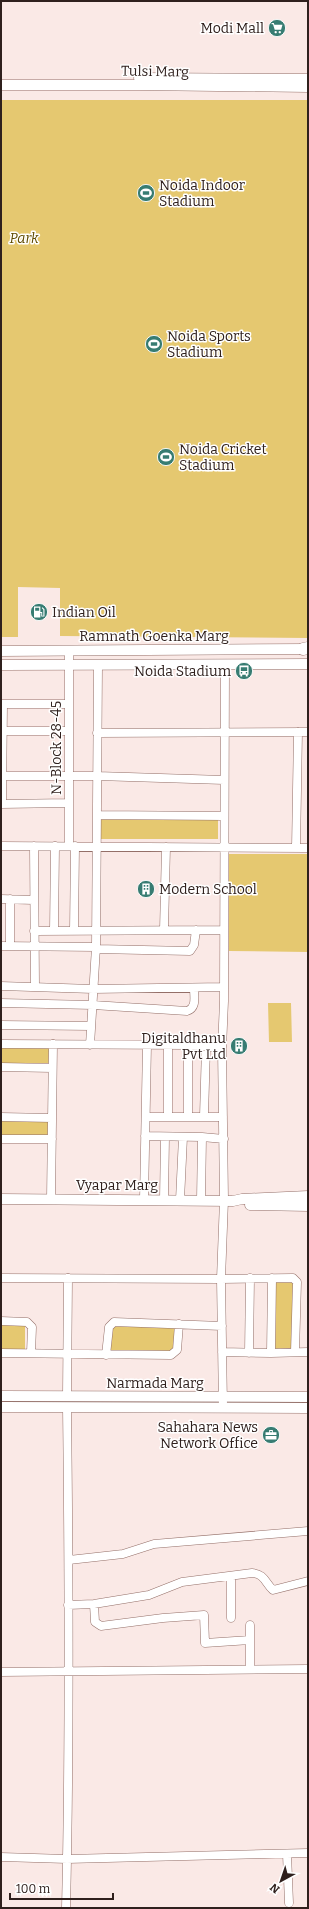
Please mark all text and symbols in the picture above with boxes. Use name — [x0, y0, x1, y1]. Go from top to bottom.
supermarket icon: Modi Mall — [267, 18, 287, 38]
place label: Modi Mall — [200, 20, 264, 37]
street label: Tulsi Marg — [121, 62, 189, 81]
place label: Noida Indoor Stadium — [159, 177, 245, 210]
sports icon: Noida Indoor Stadium — [136, 183, 156, 203]
park label: Park — [9, 230, 39, 247]
place label: Noida Sports Stadium — [167, 328, 251, 361]
sports icon: Noida Sports Stadium — [144, 334, 164, 354]
place label: Noida Cricket Stadium — [179, 441, 267, 474]
sports icon: Noida Cricket Stadium — [156, 447, 176, 467]
fuel station icon: Indian Oil — [29, 602, 49, 622]
place label: Indian Oil — [52, 604, 116, 621]
street label: Ramnath Goenka Marg — [79, 628, 229, 645]
bus stop icon: Noida Stadium — [234, 661, 254, 681]
place label: Noida Stadium — [134, 663, 232, 680]
street label: N-Block 28-45 — [48, 701, 65, 795]
building icon: Modern School — [136, 879, 156, 899]
place label: Modern School — [159, 881, 257, 898]
place label: Digitaldhanu Pvt Ltd — [141, 1030, 226, 1063]
building icon: Digitaldhanu Pvt Ltd — [229, 1036, 249, 1056]
street label: Vyapar Marg — [76, 1177, 158, 1194]
street label: Narmada Marg — [106, 1375, 204, 1392]
place label: Sahahara News Network Office — [158, 1419, 258, 1452]
office icon: Sahahara News Network Office — [261, 1425, 281, 1445]
north arrow — [261, 1861, 301, 1901]
scale bar — [10, 1875, 113, 1901]
text: N — [267, 1880, 282, 1896]
text: 100 m — [16, 1882, 51, 1896]

